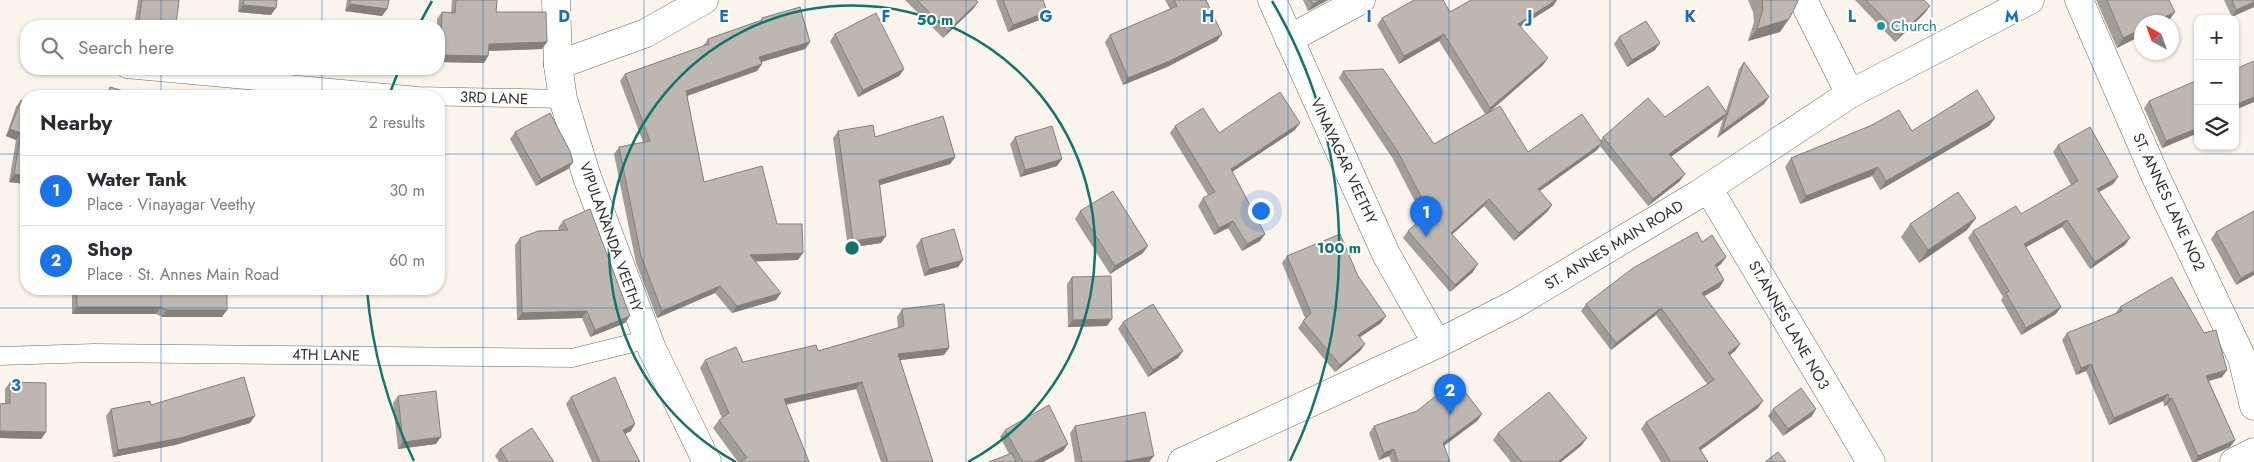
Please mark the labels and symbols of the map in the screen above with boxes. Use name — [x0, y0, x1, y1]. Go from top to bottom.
text: D — [558, 5, 570, 28]
text: E — [719, 5, 729, 28]
text: F — [882, 5, 890, 28]
text: G — [1039, 5, 1053, 28]
text: H — [1202, 5, 1214, 28]
text: I — [1366, 5, 1372, 28]
text: J — [1524, 5, 1533, 28]
text: K — [1684, 5, 1696, 28]
text: L — [1848, 5, 1857, 28]
text: M — [2005, 5, 2019, 28]
text: 50 m — [917, 9, 953, 31]
place label: Church — [1891, 15, 1937, 37]
north arrow — [2134, 15, 2179, 60]
marker: Church — [1875, 20, 1887, 32]
street label: 3RD LANE — [460, 86, 528, 110]
street label: VINAYAGAR VEETHY — [1305, 94, 1383, 228]
street label: ST. ANNES LANE NO2 — [2127, 129, 2211, 275]
street label: VIPULANANDA VEETHY — [574, 159, 649, 316]
street label: ST. ANNES MAIN ROAD — [1540, 195, 1688, 295]
pin: 1 — [1410, 196, 1442, 237]
your location — [1248, 198, 1274, 224]
text: 100 m — [1317, 237, 1361, 259]
centre of rings — [843, 239, 861, 257]
street label: ST.ANNES LANE NO3 — [1743, 257, 1835, 393]
street label: 4TH LANE — [292, 343, 360, 367]
text: 3 — [11, 374, 21, 397]
pin: 2 — [1434, 374, 1466, 415]

